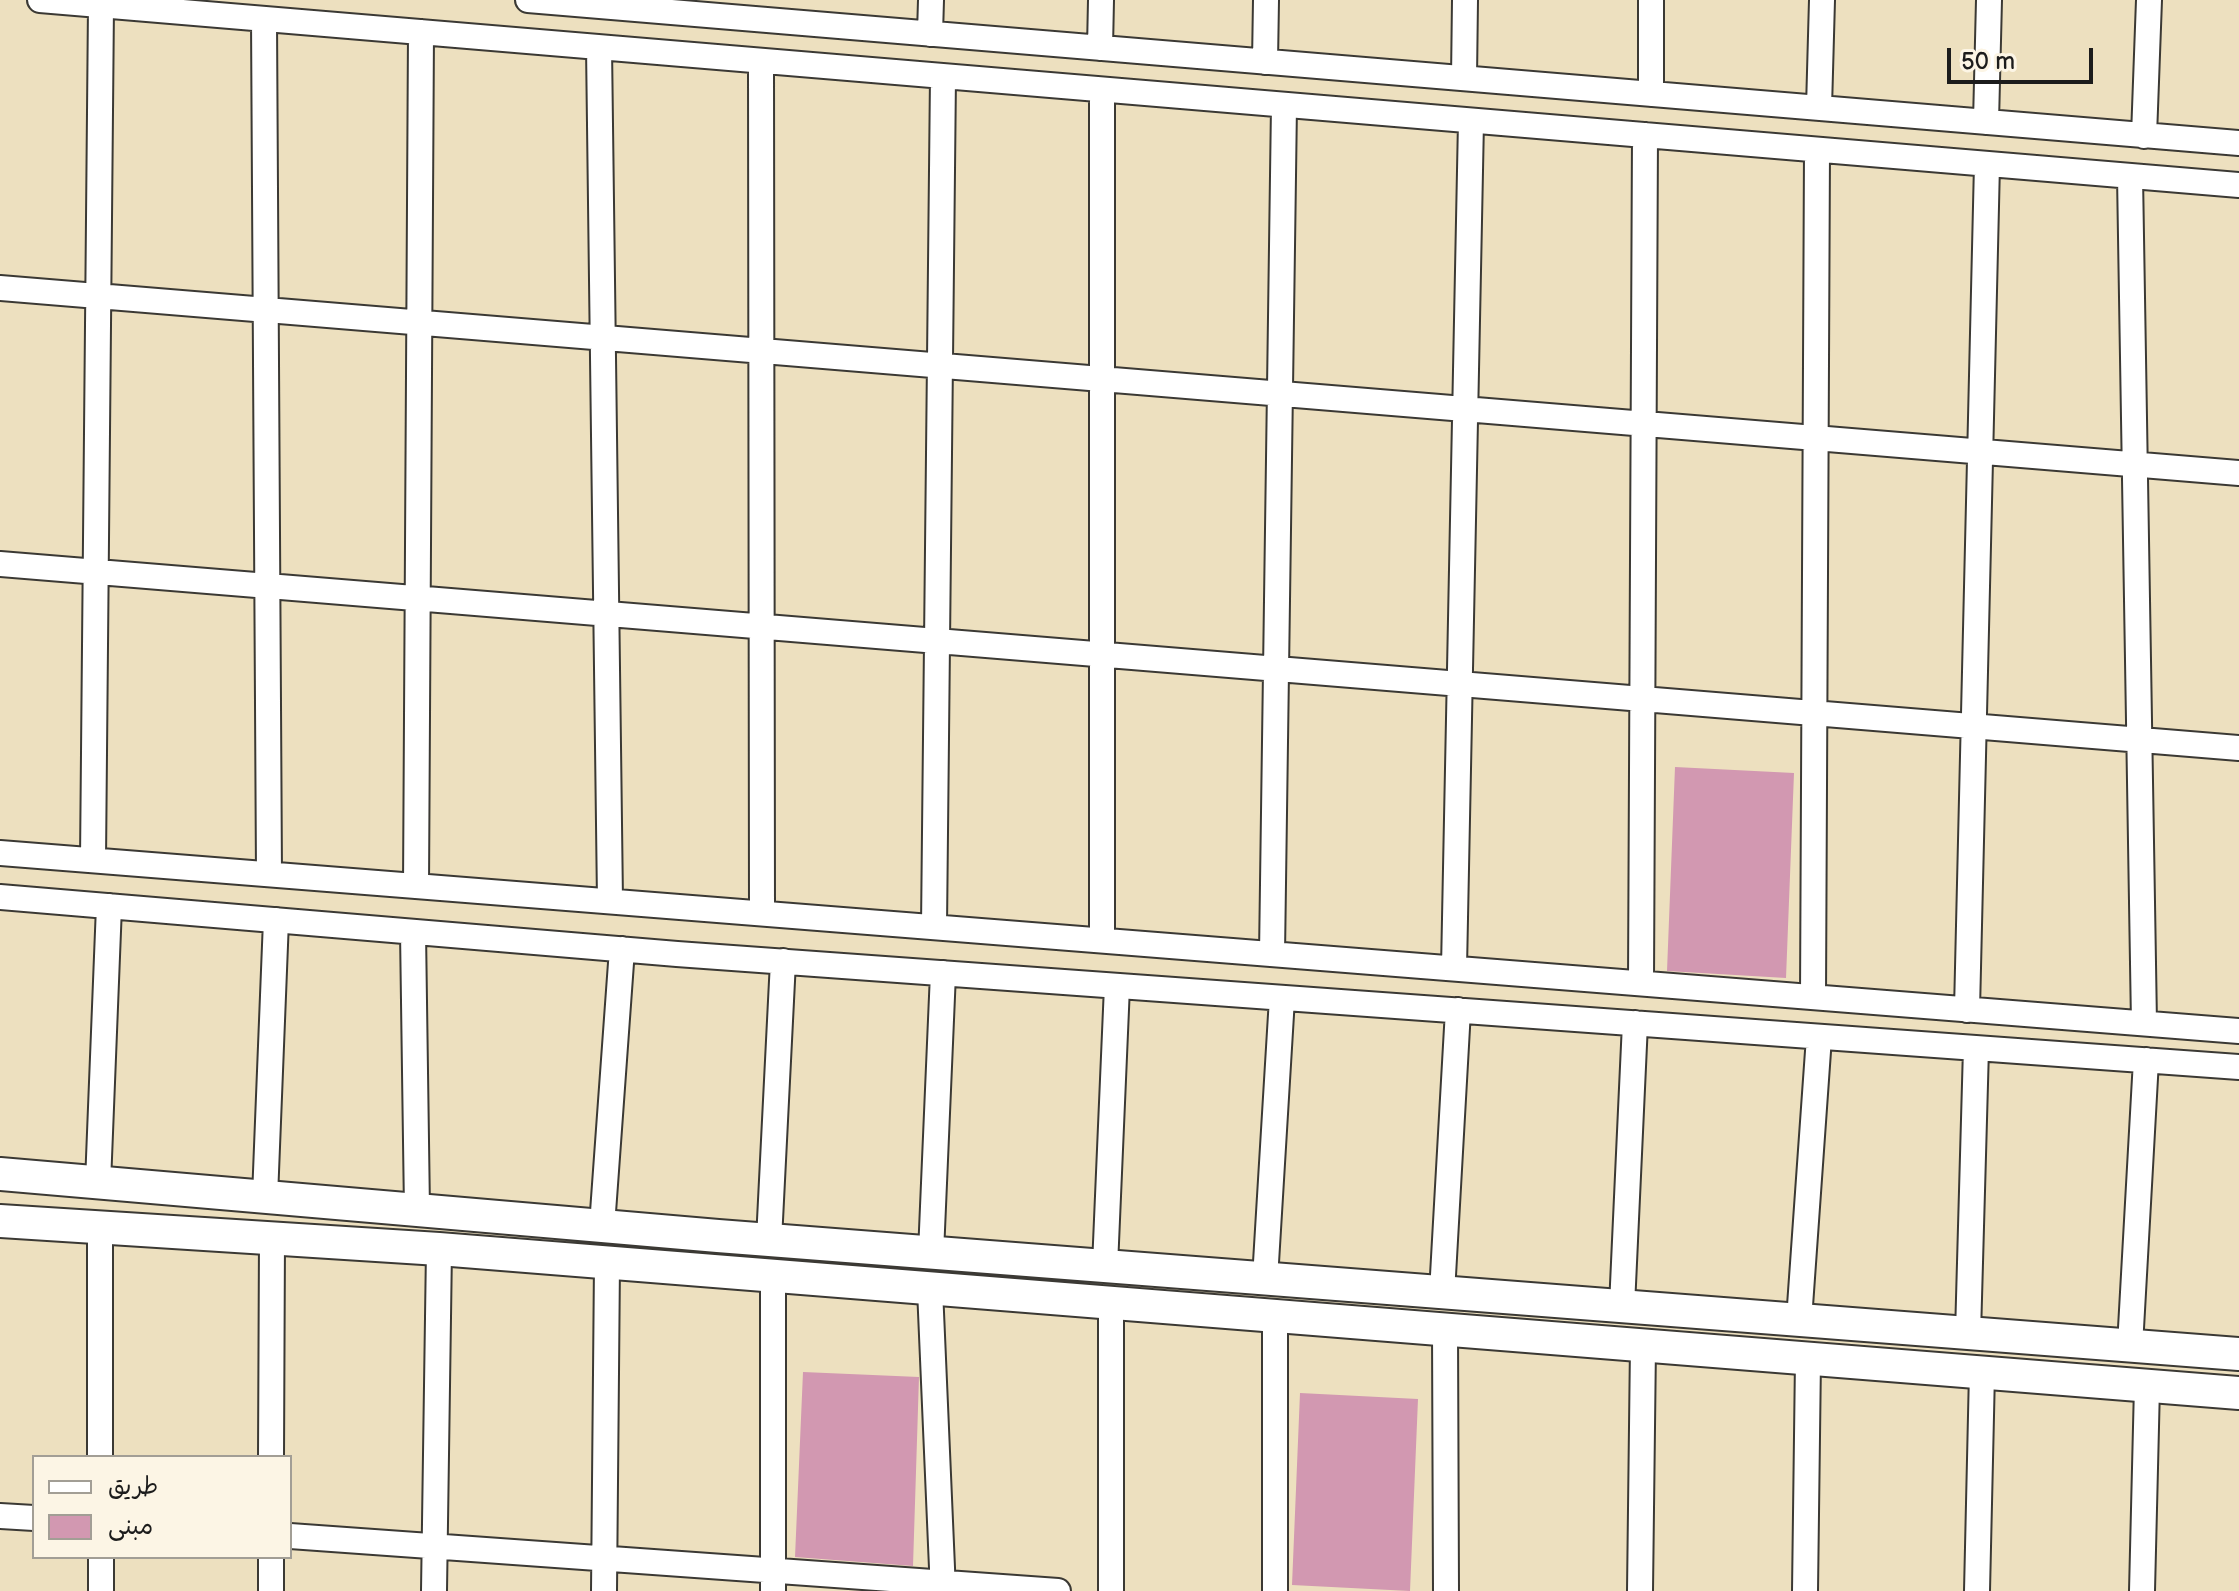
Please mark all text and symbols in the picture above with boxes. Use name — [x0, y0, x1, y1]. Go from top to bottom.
scale bar — [1951, 32, 2097, 82]
text: 50 m — [1961, 47, 2015, 76]
legend — [32, 1455, 292, 1559]
text: طريق — [108, 1472, 158, 1501]
text: مبنى — [108, 1512, 153, 1541]

